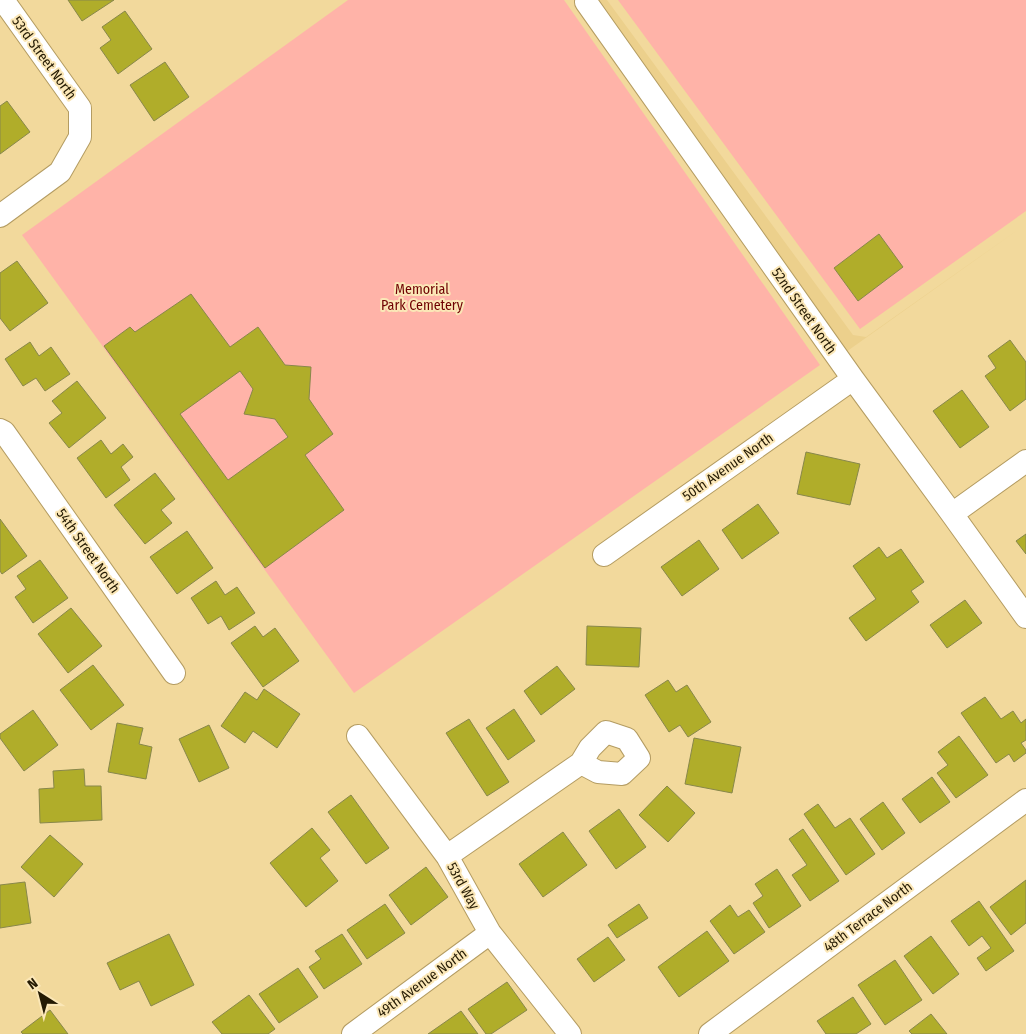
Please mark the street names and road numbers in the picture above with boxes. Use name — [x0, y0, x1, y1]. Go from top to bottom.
street label: 53rd Street North — [8, 13, 80, 103]
street label: 52nd Street North — [768, 265, 840, 357]
street label: 50th Avenue North — [679, 429, 777, 505]
street label: 54th Street North — [53, 506, 123, 596]
street label: 53rd Way — [443, 860, 483, 913]
street label: 48th Terrace North — [820, 878, 916, 956]
street label: 49th Avenue North — [374, 945, 470, 1021]

